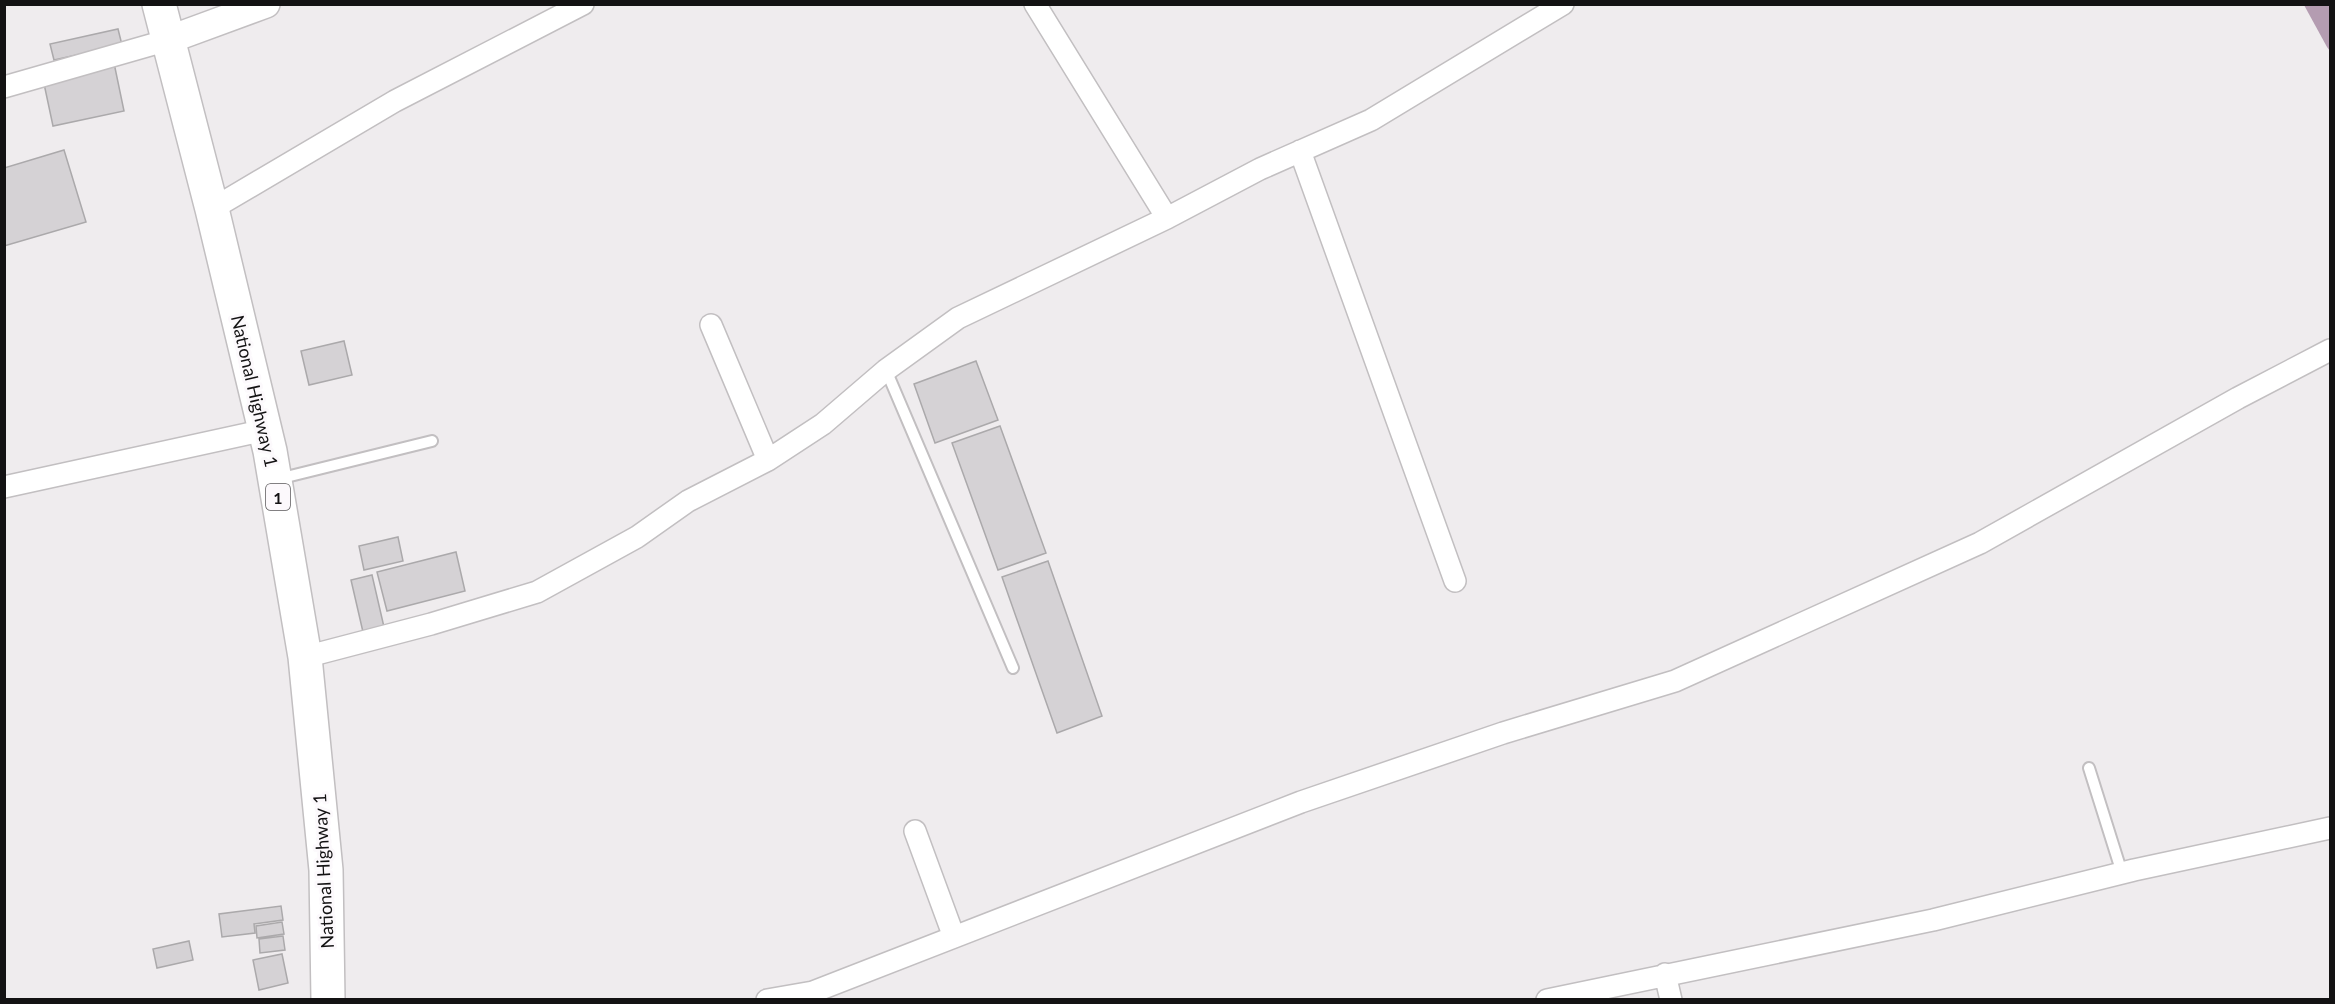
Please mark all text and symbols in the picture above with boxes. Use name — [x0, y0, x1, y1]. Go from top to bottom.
street label: National Highway 1 — [227, 313, 283, 469]
road number: 1 — [266, 484, 290, 510]
street label: National Highway 1 — [308, 793, 338, 949]

